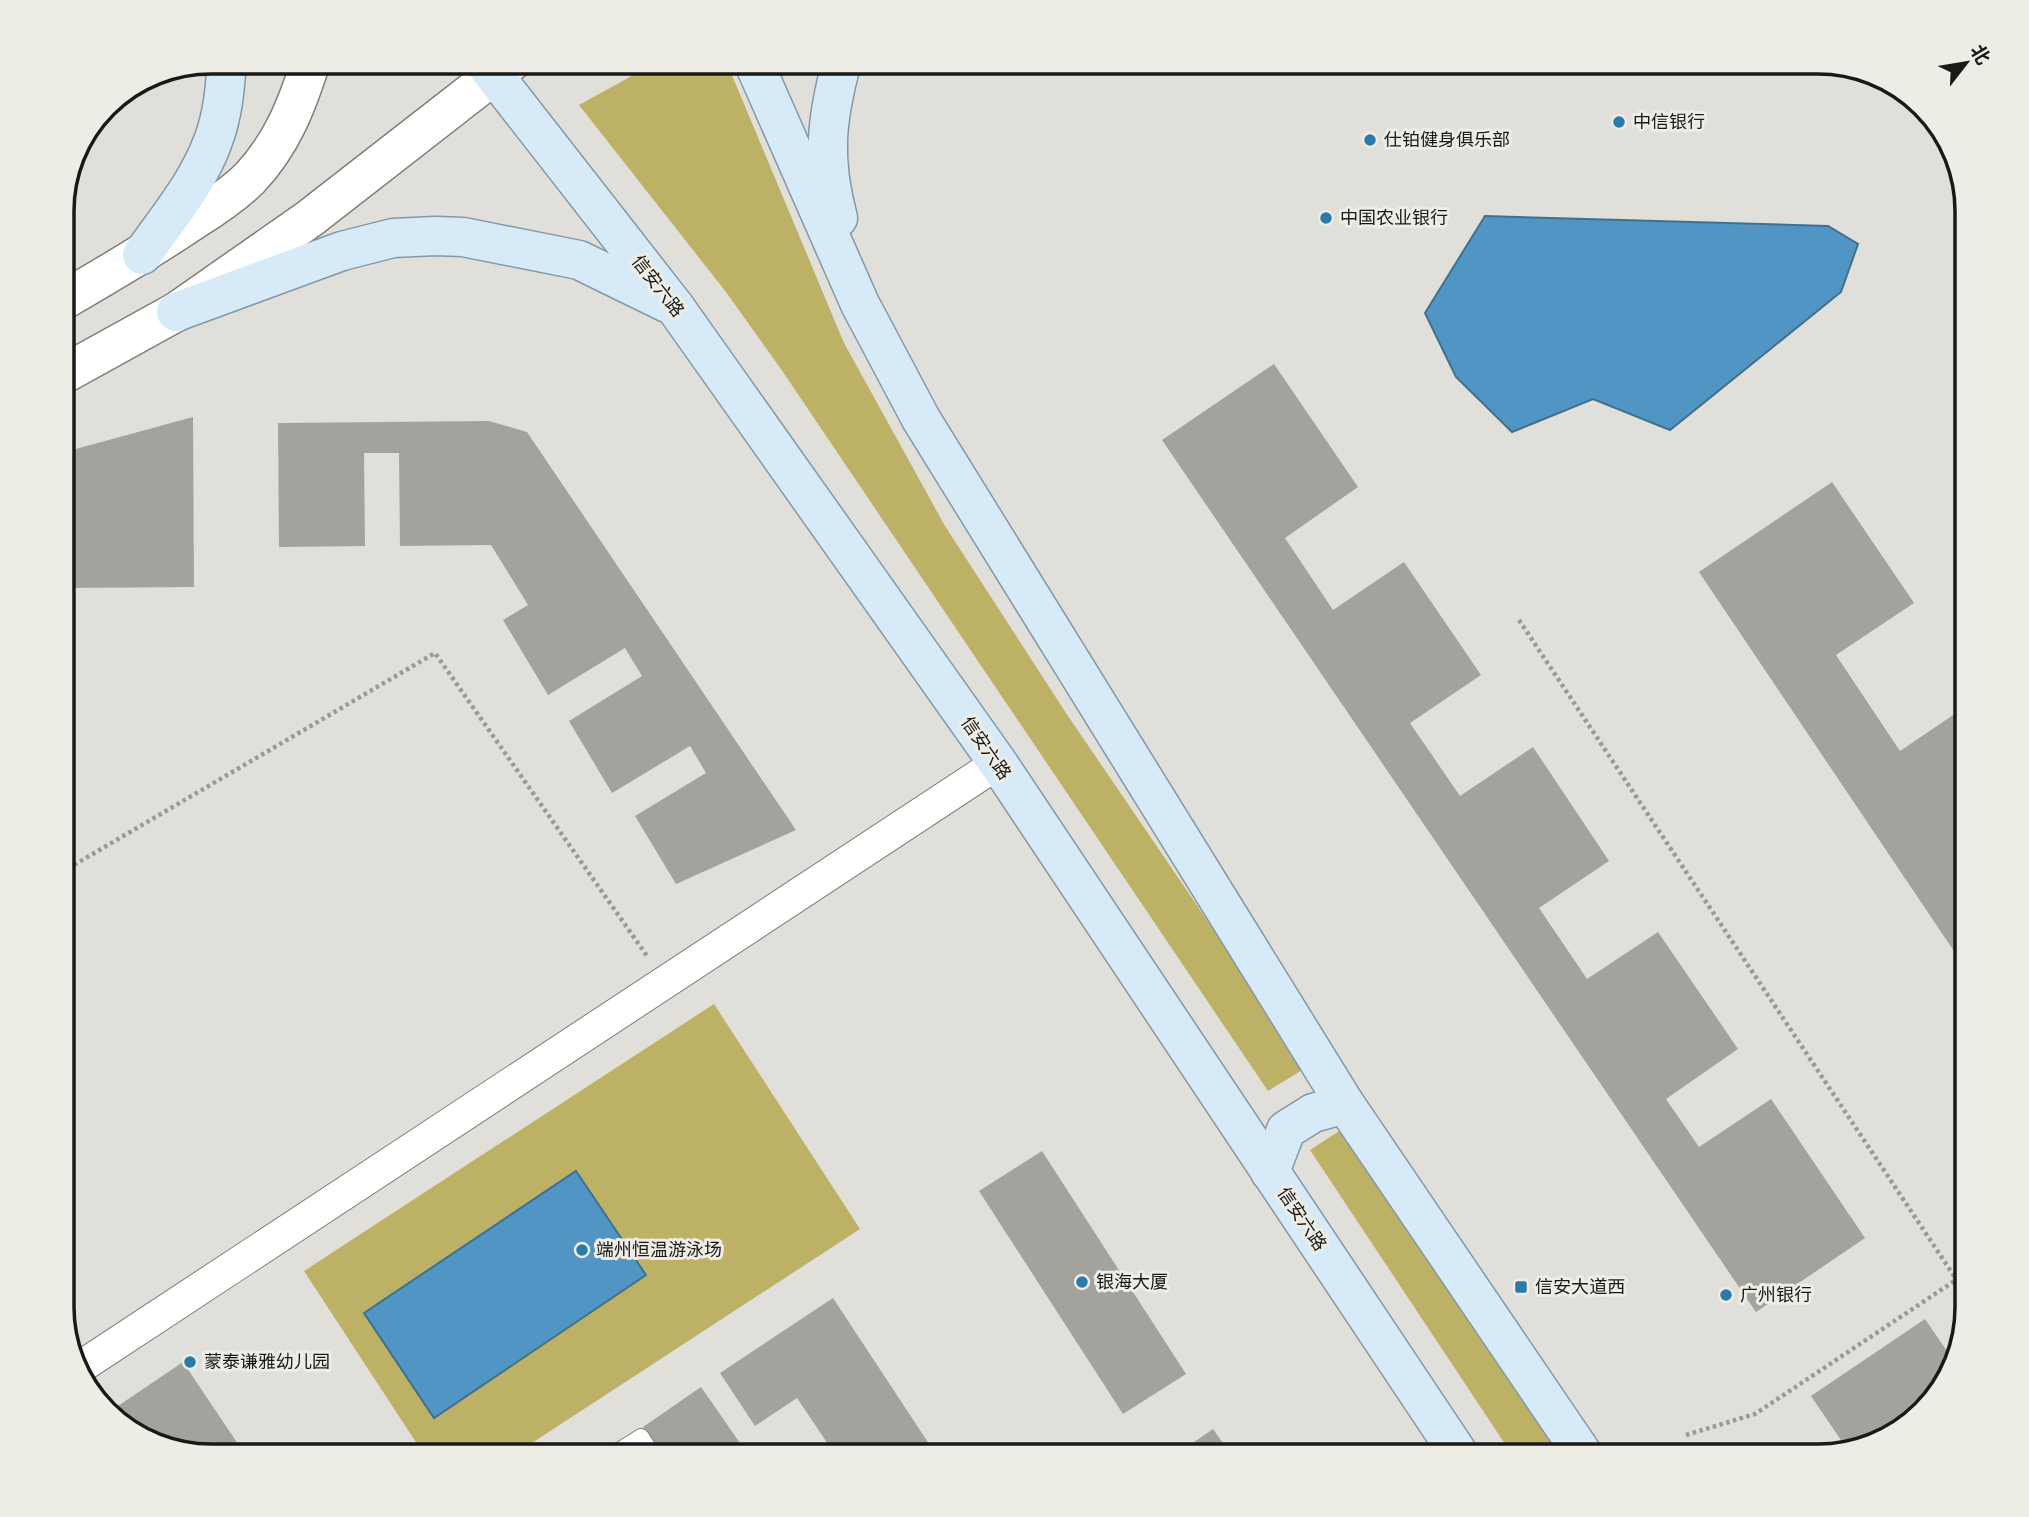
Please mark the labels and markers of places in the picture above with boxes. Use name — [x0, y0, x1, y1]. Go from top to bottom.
place label: 中信银行 — [1633, 111, 1705, 131]
marker: 中信银行 — [1611, 114, 1627, 130]
place label: 仕铂健身俱乐部 — [1384, 129, 1510, 149]
marker: 仕铂健身俱乐部 — [1362, 132, 1378, 148]
place label: 中国农业银行 — [1340, 207, 1448, 227]
marker: 中国农业银行 — [1318, 210, 1334, 226]
place label: 端州恒温游泳场 — [596, 1239, 722, 1259]
marker: 端州恒温游泳场 — [574, 1242, 590, 1258]
place label: 银海大厦 — [1096, 1271, 1168, 1291]
marker: 银海大厦 — [1074, 1274, 1090, 1290]
place label: 信安大道西 — [1535, 1276, 1625, 1296]
marker: 信安大道西 — [1513, 1279, 1529, 1295]
place label: 广州银行 — [1740, 1284, 1812, 1304]
marker: 广州银行 — [1718, 1287, 1734, 1303]
place label: 蒙泰谦雅幼儿园 — [204, 1351, 330, 1371]
marker: 蒙泰谦雅幼儿园 — [182, 1354, 198, 1370]

